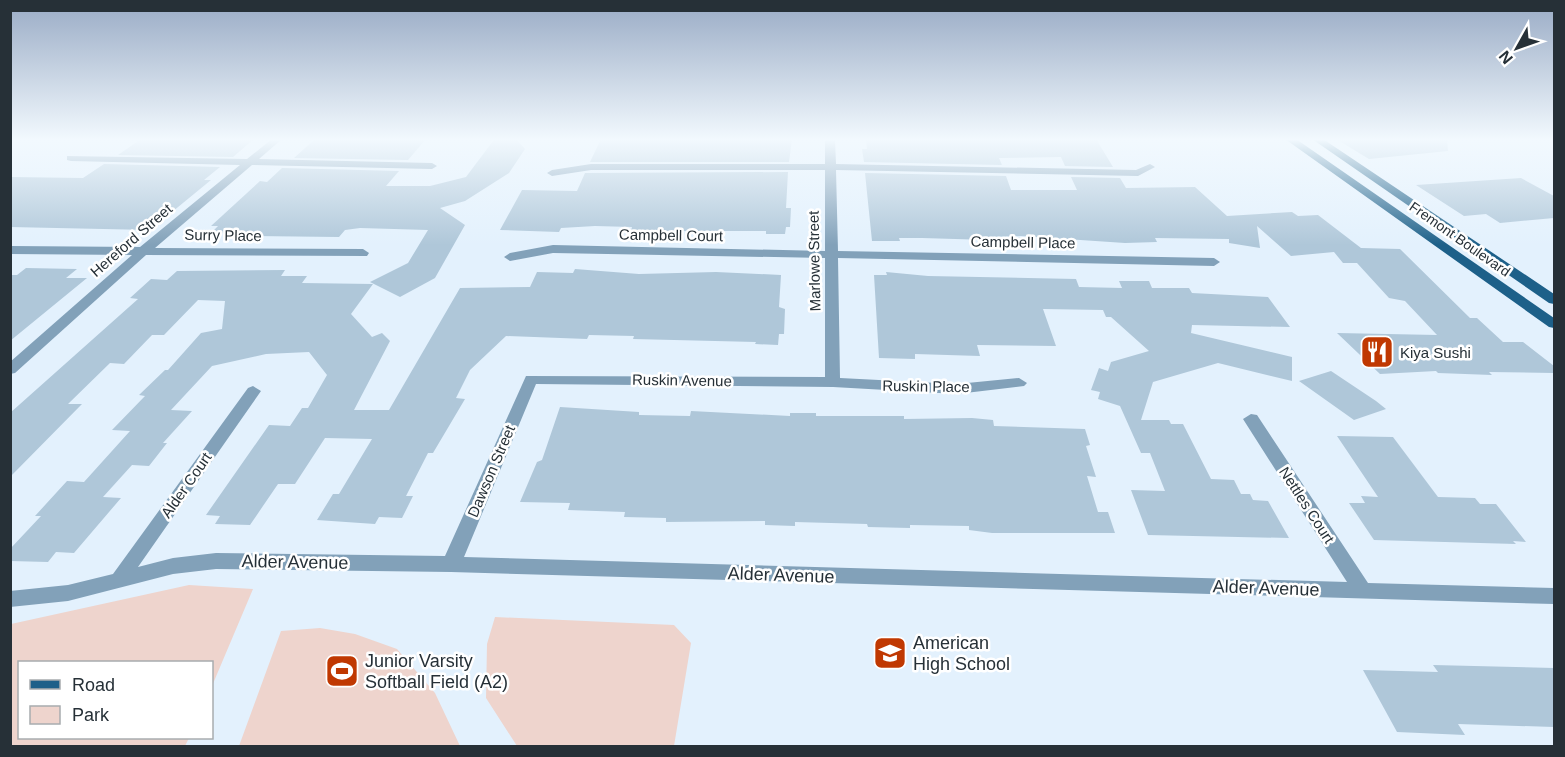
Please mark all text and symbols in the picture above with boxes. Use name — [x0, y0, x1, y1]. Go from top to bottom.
north arrow — [1487, 18, 1547, 78]
text: N — [1496, 47, 1516, 67]
street label: Fremont Boulevard — [1407, 198, 1513, 280]
street label: Hereford Street — [87, 199, 176, 280]
street label: Marlowe Street — [805, 210, 823, 312]
street label: Surry Place — [184, 226, 262, 244]
street label: Campbell Court — [619, 226, 724, 244]
street label: Campbell Place — [970, 233, 1076, 251]
restaurant icon: Kiya Sushi — [1359, 334, 1395, 370]
place label: Kiya Sushi — [1400, 344, 1471, 361]
street label: Ruskin Avenue — [632, 371, 732, 389]
street label: Ruskin Place — [882, 377, 970, 395]
street label: Dawson Street — [464, 422, 518, 520]
street label: Alder Court — [157, 448, 215, 521]
street label: Nettles Court — [1276, 464, 1338, 547]
street label: Alder Avenue — [241, 551, 349, 573]
street label: Alder Avenue — [727, 563, 835, 587]
street label: Alder Avenue — [1212, 576, 1320, 600]
place label: American High School — [913, 633, 1010, 674]
school or university icon: American High School — [872, 635, 908, 671]
place label: Junior Varsity Softball Field (A2) — [365, 651, 508, 692]
sports icon: Junior Varsity Softball Field (A2) — [324, 653, 360, 689]
legend — [18, 661, 213, 739]
text: Road — [72, 675, 115, 695]
text: Park — [72, 705, 110, 725]

